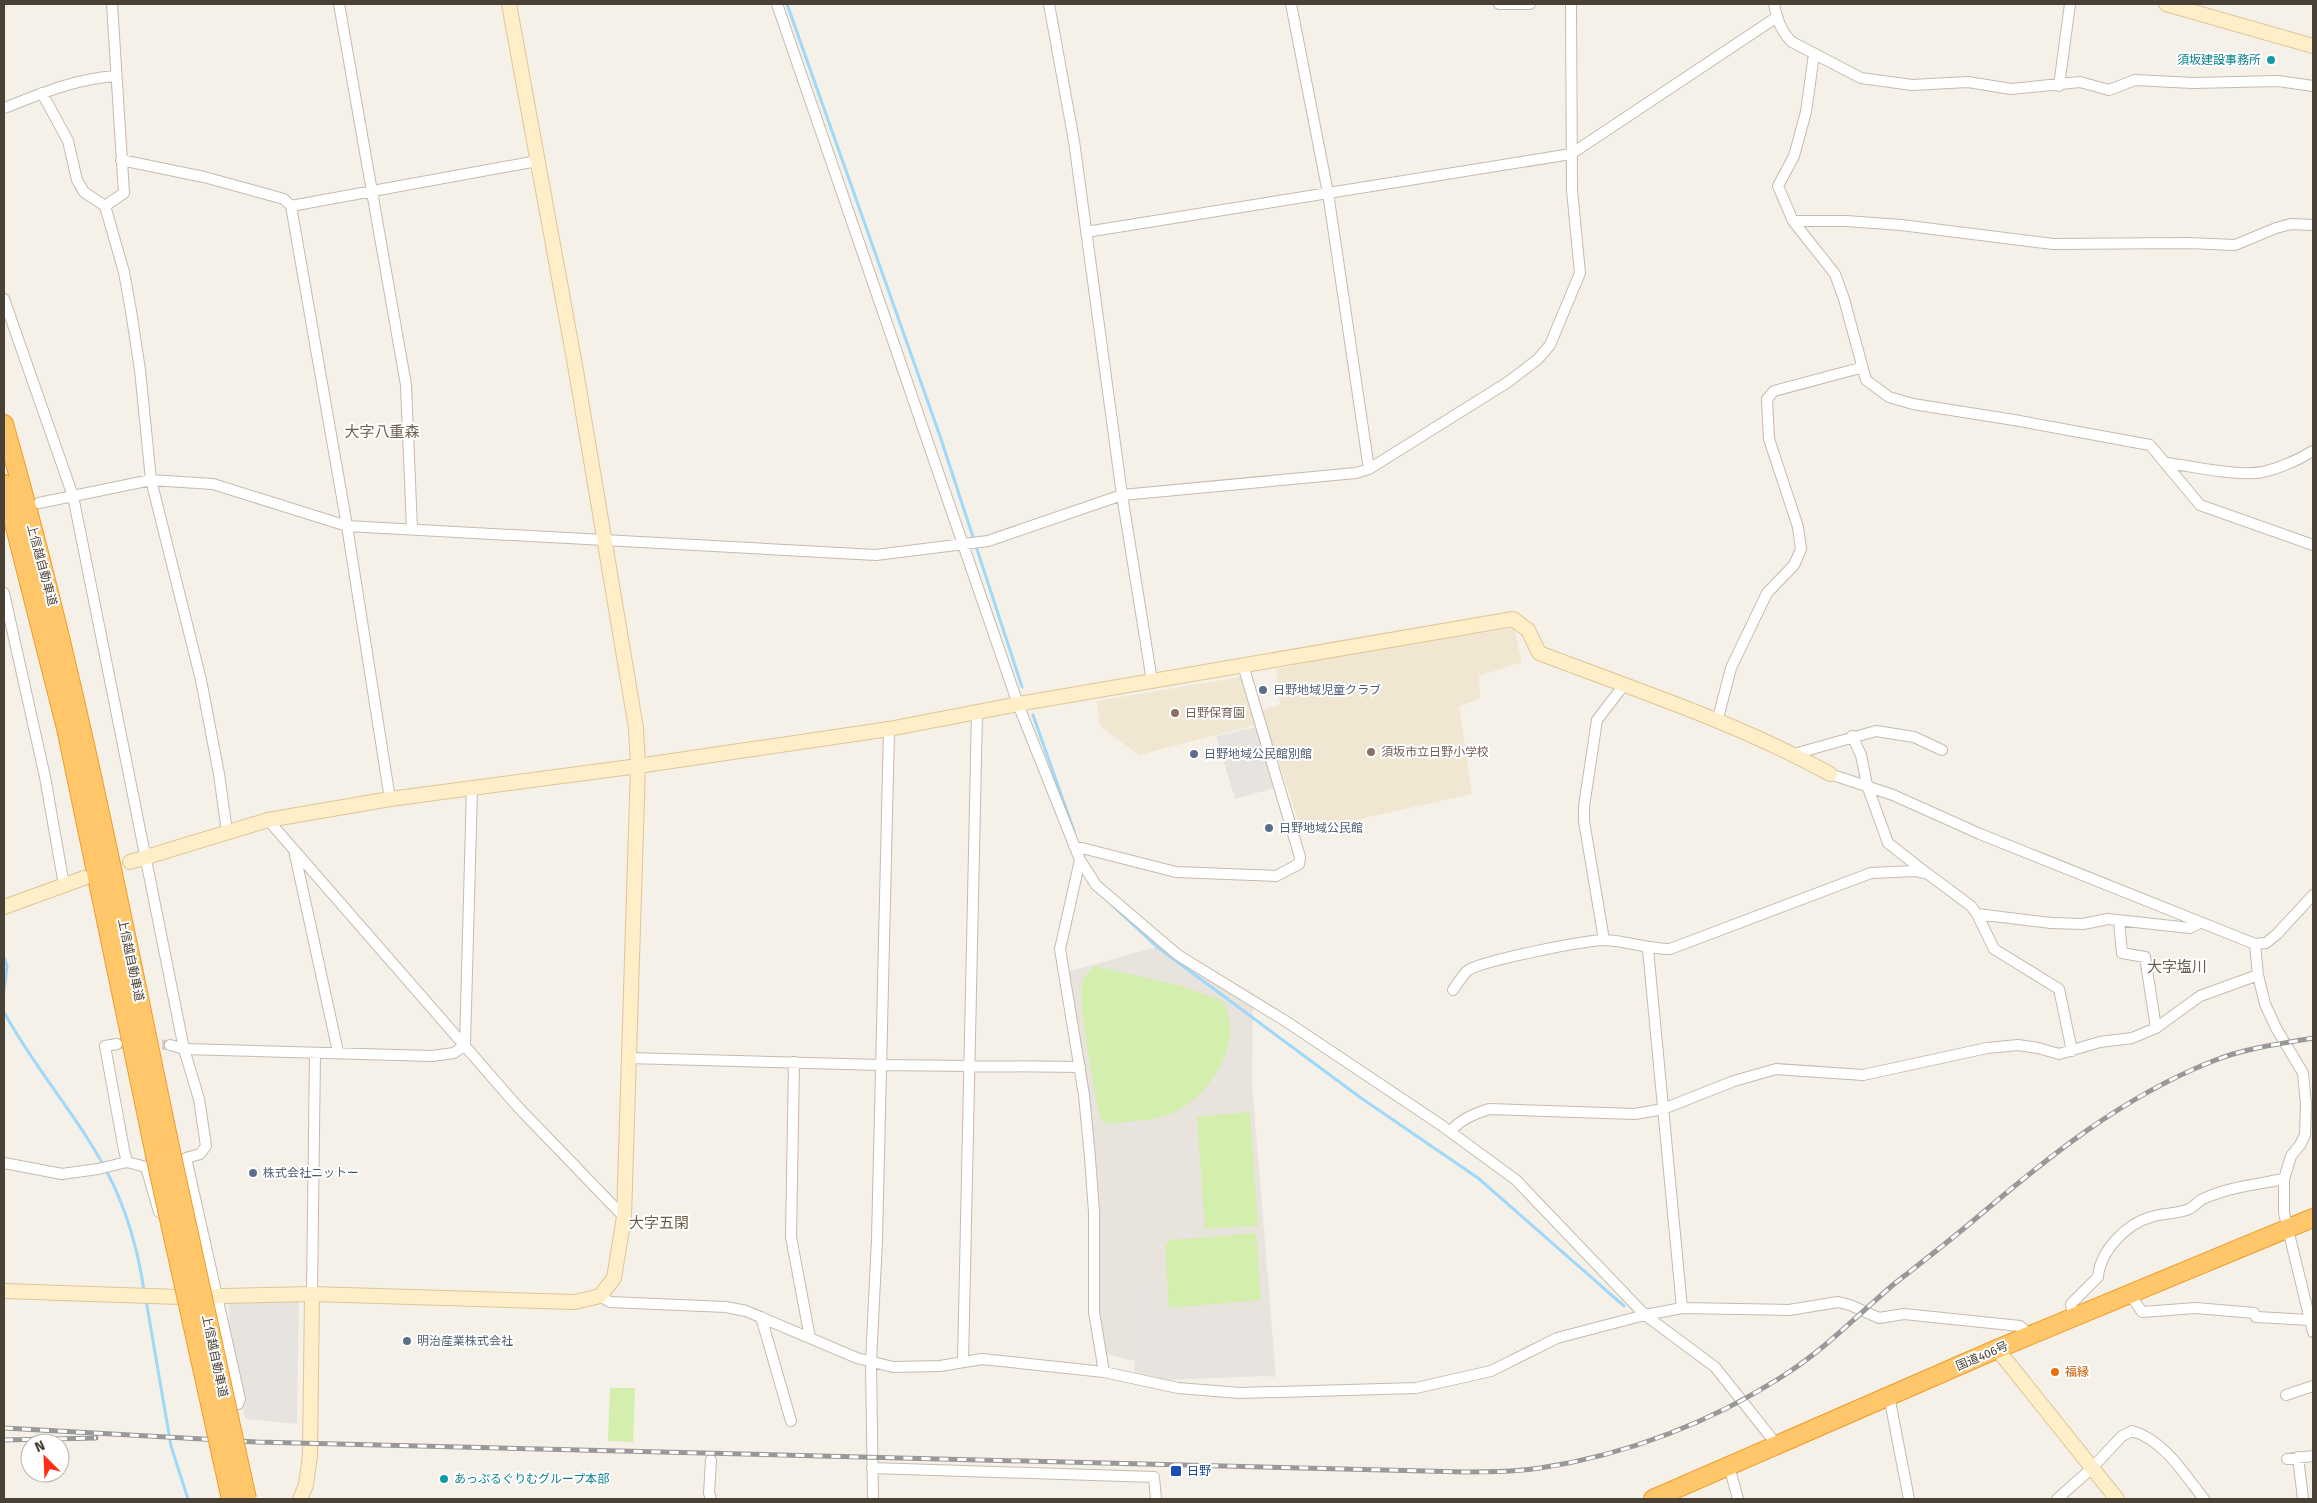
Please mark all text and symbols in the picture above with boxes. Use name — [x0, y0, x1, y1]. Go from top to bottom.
place label: 須坂建設事務所 — [2177, 53, 2261, 67]
marker: 須坂建設事務所 — [2265, 54, 2277, 66]
district label: 大字八重森 — [344, 423, 420, 441]
street label: 上信越自動車道 — [24, 523, 60, 607]
place label: 日野地域児童クラブ — [1273, 683, 1381, 697]
marker: 日野地域児童クラブ — [1257, 684, 1269, 696]
place label: 日野保育園 — [1185, 706, 1245, 720]
marker: 日野保育園 — [1169, 707, 1181, 719]
place label: 須坂市立日野小学校 — [1381, 745, 1489, 759]
marker: 須坂市立日野小学校 — [1365, 746, 1377, 758]
place label: 日野地域公民館別館 — [1204, 747, 1312, 761]
marker: 日野地域公民館別館 — [1188, 748, 1200, 760]
place label: 日野地域公民館 — [1279, 821, 1363, 835]
marker: 日野地域公民館 — [1263, 822, 1275, 834]
street label: 上信越自動車道 — [115, 917, 147, 1003]
district label: 大字塩川 — [2147, 958, 2207, 976]
place label: 株式会社ニットー — [263, 1166, 359, 1180]
marker: 株式会社ニットー — [247, 1167, 259, 1179]
district label: 大字五閑 — [629, 1214, 689, 1232]
street label: 上信越自動車道 — [199, 1313, 231, 1399]
place label: 明治産業株式会社 — [417, 1334, 513, 1348]
marker: 明治産業株式会社 — [401, 1335, 413, 1347]
street label: 国道406号 — [1954, 1339, 2010, 1373]
place label: 福縁 — [2065, 1365, 2089, 1379]
marker: 福縁 — [2049, 1366, 2061, 1378]
north arrow — [20, 1433, 70, 1483]
text: N — [32, 1437, 48, 1456]
marker: 日野 — [1169, 1464, 1183, 1478]
place label: 日野 — [1187, 1464, 1211, 1478]
place label: あっぷるぐりむグループ本部 — [454, 1472, 609, 1486]
marker: あっぷるぐりむグループ本部 — [438, 1473, 450, 1485]

